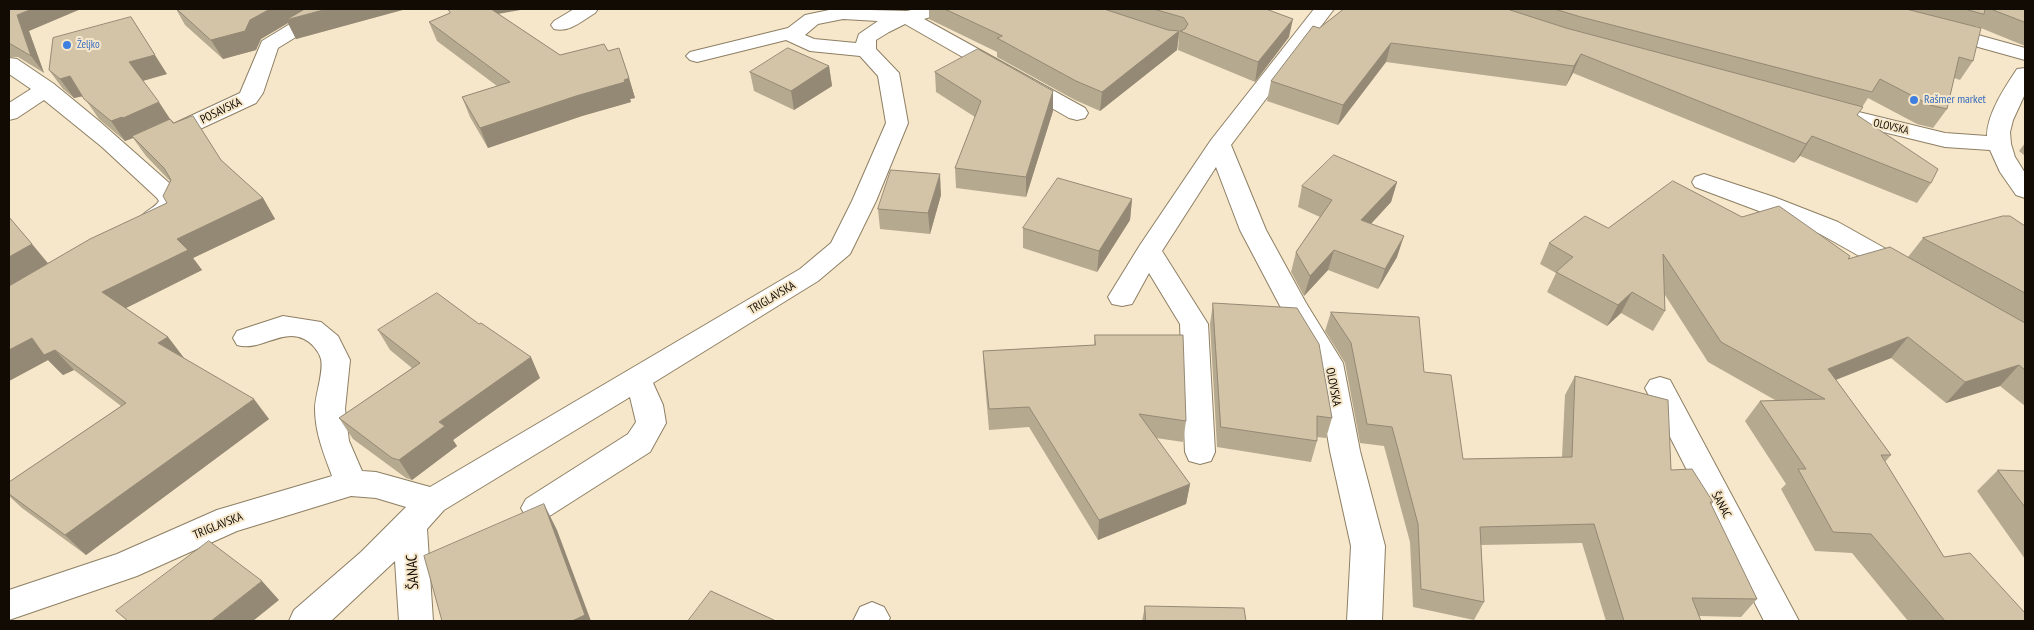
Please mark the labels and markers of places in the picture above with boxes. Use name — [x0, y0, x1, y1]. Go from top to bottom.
place label: Željko — [77, 38, 100, 52]
marker: Željko — [61, 39, 73, 51]
place label: Rašmer market — [1924, 93, 1986, 107]
marker: Rašmer market — [1908, 94, 1920, 106]

